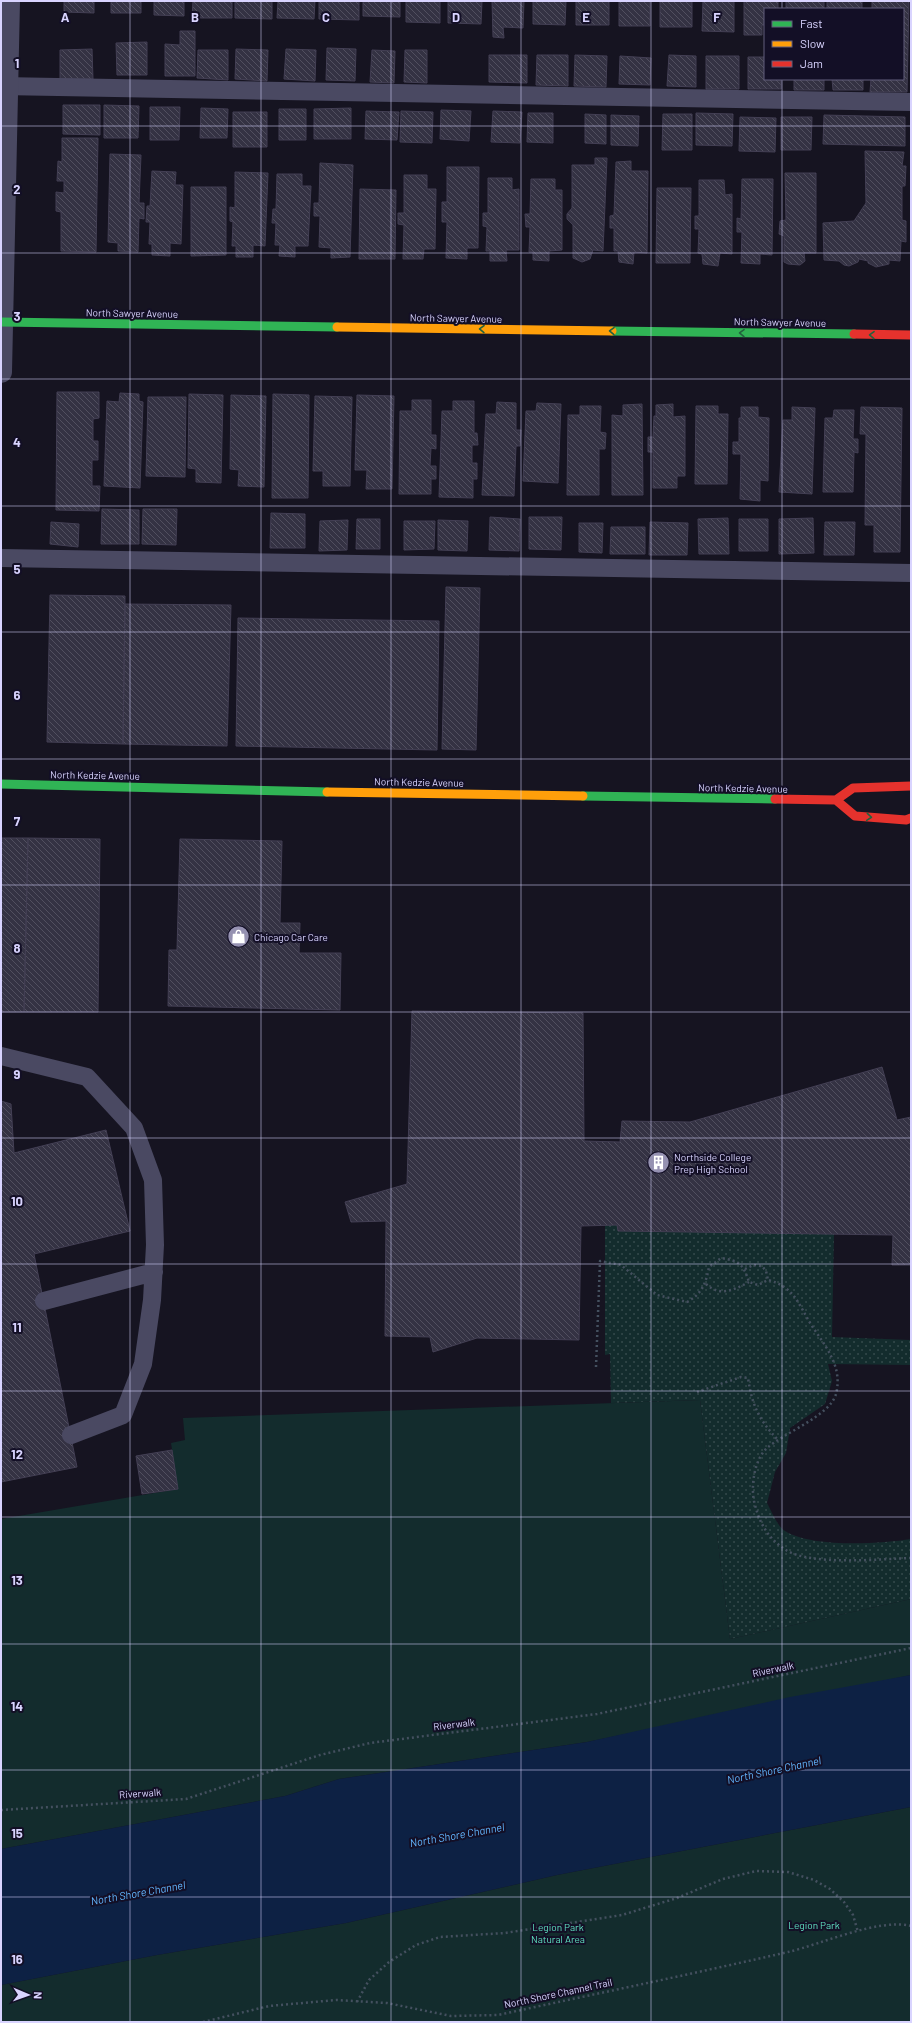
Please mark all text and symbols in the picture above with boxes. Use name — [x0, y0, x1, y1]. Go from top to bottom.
legend — [764, 8, 904, 80]
text: A — [61, 9, 70, 25]
text: B — [191, 9, 199, 25]
text: C — [322, 9, 330, 25]
text: D — [452, 9, 460, 25]
text: E — [582, 9, 590, 25]
text: F — [713, 9, 721, 25]
text: Fast — [800, 16, 823, 30]
text: Slow — [800, 36, 825, 50]
text: 1 — [15, 55, 19, 71]
text: Jam — [800, 56, 823, 70]
text: 2 — [13, 181, 21, 197]
street label: North Sawyer Avenue — [86, 306, 178, 320]
text: 3 — [13, 308, 21, 324]
street label: North Sawyer Avenue — [410, 311, 502, 325]
street label: North Sawyer Avenue — [734, 315, 826, 329]
one-way arrow — [479, 325, 485, 333]
one-way arrow — [609, 327, 615, 335]
one-way arrow — [739, 329, 745, 337]
one-way arrow — [869, 331, 875, 339]
text: 4 — [13, 434, 21, 450]
text: 5 — [13, 561, 21, 577]
text: 6 — [14, 687, 21, 703]
street label: North Kedzie Avenue — [50, 768, 140, 782]
street label: North Kedzie Avenue — [374, 775, 464, 789]
street label: North Kedzie Avenue — [698, 781, 788, 795]
one-way arrow — [866, 812, 872, 821]
text: 7 — [14, 813, 21, 829]
shop icon: Chicago Car Care — [225, 924, 251, 950]
place label: Chicago Car Care — [254, 931, 328, 943]
text: 8 — [13, 940, 21, 956]
text: 9 — [14, 1066, 21, 1082]
building icon: Northside College Prep High School — [646, 1150, 672, 1176]
place label: Northside College Prep High School — [674, 1151, 751, 1175]
text: 10 — [11, 1193, 23, 1209]
text: 11 — [12, 1319, 22, 1335]
text: 12 — [11, 1446, 23, 1462]
text: 13 — [11, 1572, 23, 1588]
street label: Riverwalk — [751, 1659, 795, 1679]
text: 14 — [11, 1698, 23, 1714]
street label: Riverwalk — [432, 1715, 476, 1733]
water label: North Shore Channel — [726, 1753, 823, 1786]
street label: Riverwalk — [119, 1786, 161, 1800]
water label: North Shore Channel — [409, 1820, 506, 1849]
text: 15 — [11, 1825, 23, 1841]
water label: North Shore Channel — [90, 1878, 187, 1907]
park label: Legion Park — [788, 1919, 840, 1931]
park label: Legion Park Natural Area — [531, 1921, 585, 1945]
text: 16 — [11, 1951, 23, 1967]
north arrow — [8, 1975, 48, 2015]
street label: North Shore Channel Trail — [503, 1976, 613, 2010]
text: N — [32, 1991, 45, 1999]

